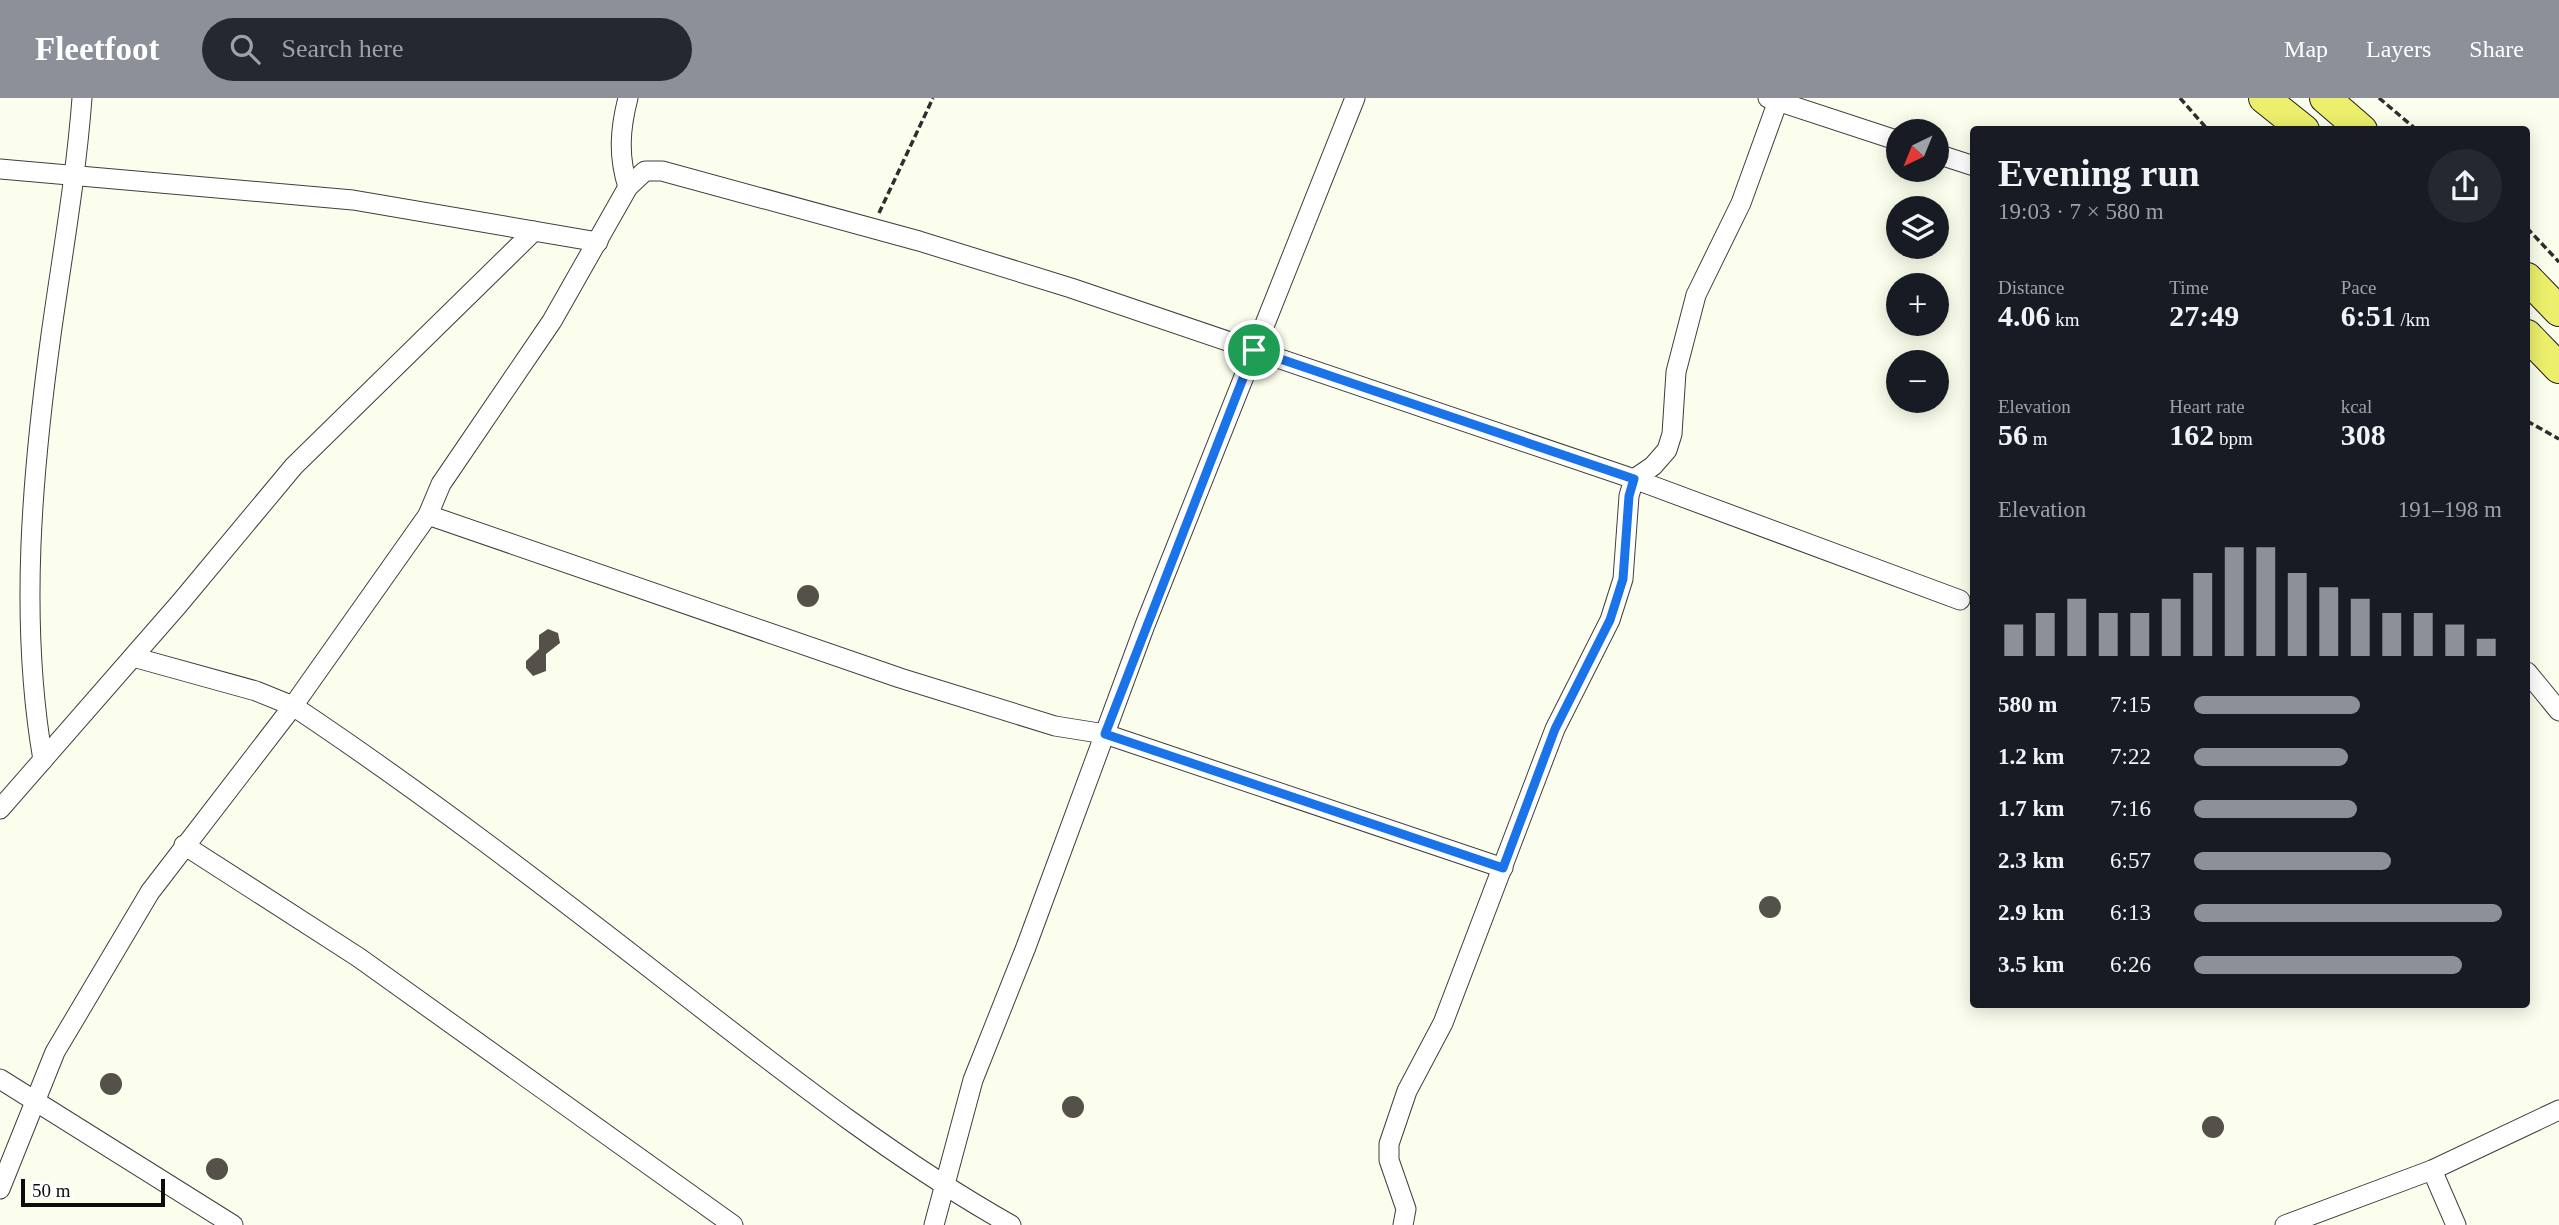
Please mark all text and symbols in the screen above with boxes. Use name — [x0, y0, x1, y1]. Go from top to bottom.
search box — [202, 18, 692, 81]
icon: search — [226, 30, 264, 68]
text: Fleetfoot — [35, 31, 160, 67]
text: Search here — [282, 34, 404, 63]
text: Map — [2284, 36, 2328, 62]
text: Layers — [2366, 36, 2431, 62]
text: Share — [2469, 36, 2524, 62]
north arrow — [1886, 119, 1950, 182]
map controls — [1886, 119, 1949, 413]
button: share — [2428, 149, 2502, 223]
text: Evening run — [1998, 152, 2200, 194]
button: layers — [1886, 196, 1949, 259]
text: 19:03 · 7 × 580 m — [1998, 199, 2164, 224]
button: + — [1886, 273, 1949, 336]
text: Distance — [1998, 277, 2064, 298]
text: Time — [2169, 277, 2209, 298]
text: Pace — [2341, 277, 2377, 298]
text: 4.06 — [1998, 299, 2051, 332]
text: 27:49 — [2169, 299, 2239, 332]
text: 6:51 — [2341, 299, 2396, 332]
text: km — [2051, 309, 2080, 330]
text: /km — [2396, 309, 2430, 330]
pin — [1224, 320, 1284, 380]
icon: arrive — [1235, 331, 1273, 369]
button: − — [1886, 350, 1949, 413]
text: Elevation — [1998, 396, 2071, 417]
text: Heart rate — [2169, 396, 2245, 417]
text: kcal — [2341, 396, 2372, 417]
text: 56 — [1998, 418, 2028, 451]
text: 162 — [2169, 418, 2214, 451]
text: 308 — [2341, 418, 2386, 451]
text: m — [2028, 428, 2048, 449]
text: bpm — [2214, 428, 2253, 449]
text: Elevation — [1998, 497, 2086, 522]
text: 191–198 m — [2398, 497, 2502, 522]
text: 580 m — [1998, 692, 2057, 717]
text: 7:15 — [2110, 692, 2151, 717]
text: 1.2 km — [1998, 744, 2064, 769]
text: 7:22 — [2110, 744, 2151, 769]
text: 1.7 km — [1998, 796, 2064, 821]
text: 7:16 — [2110, 796, 2151, 821]
text: 2.3 km — [1998, 848, 2064, 873]
text: 6:57 — [2110, 848, 2151, 873]
text: 2.9 km — [1998, 900, 2064, 925]
text: 6:13 — [2110, 900, 2151, 925]
text: 3.5 km — [1998, 952, 2064, 977]
text: 6:26 — [2110, 952, 2151, 977]
scale bar — [21, 1176, 164, 1208]
text: 50 m — [32, 1180, 71, 1201]

